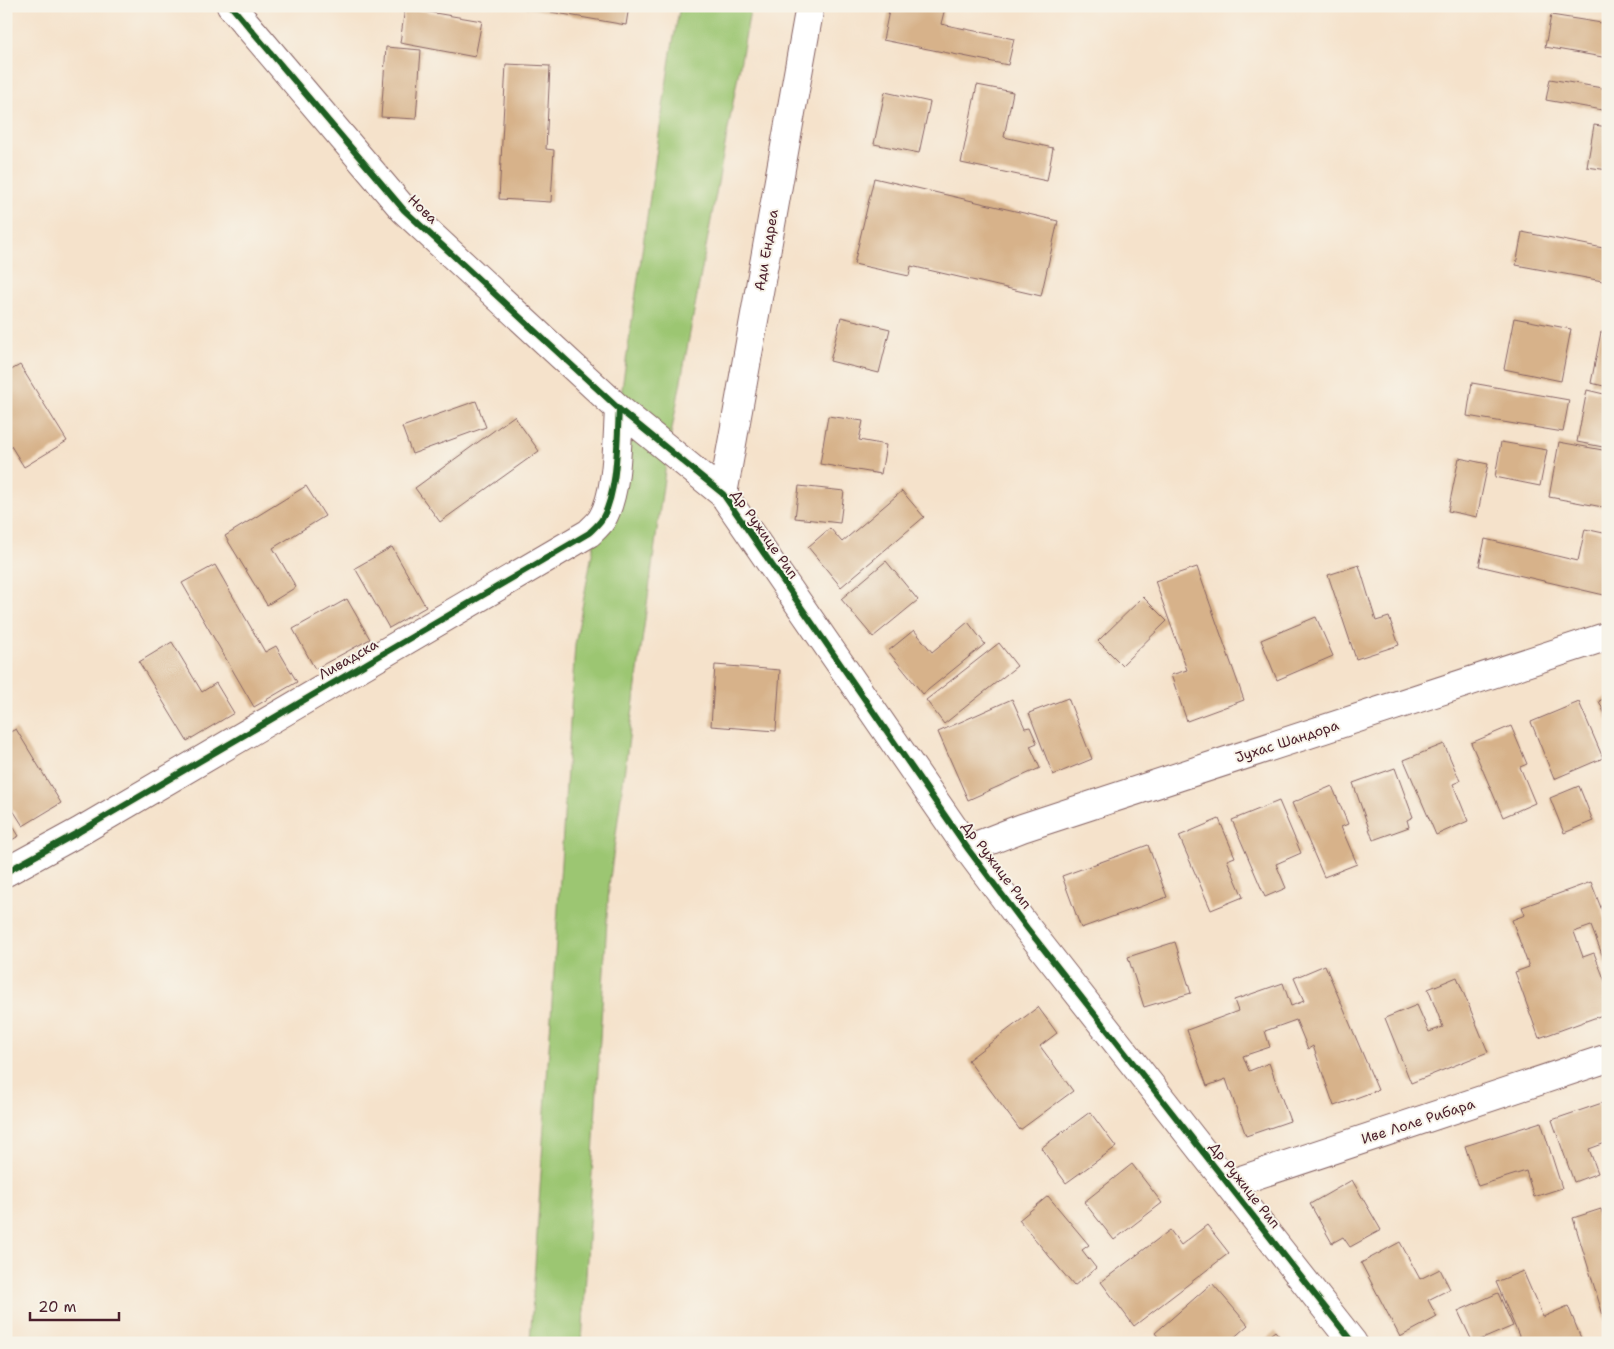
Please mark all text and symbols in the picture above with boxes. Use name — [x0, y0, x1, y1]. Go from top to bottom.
street label: Нова — [404, 190, 442, 228]
street label: Ади Ендреа — [750, 208, 782, 292]
street label: Др Ружице Рип — [728, 486, 802, 582]
street label: Ливадска — [315, 635, 381, 683]
street label: Јухас Шандора — [1233, 716, 1341, 766]
street label: Др Ружице Рип — [958, 818, 1036, 912]
street label: Иве Лоле Рибара — [1359, 1094, 1477, 1148]
street label: Др Ружице Рип — [1206, 1138, 1284, 1232]
scale bar — [30, 1289, 119, 1321]
text: 20 m — [38, 1297, 77, 1317]

